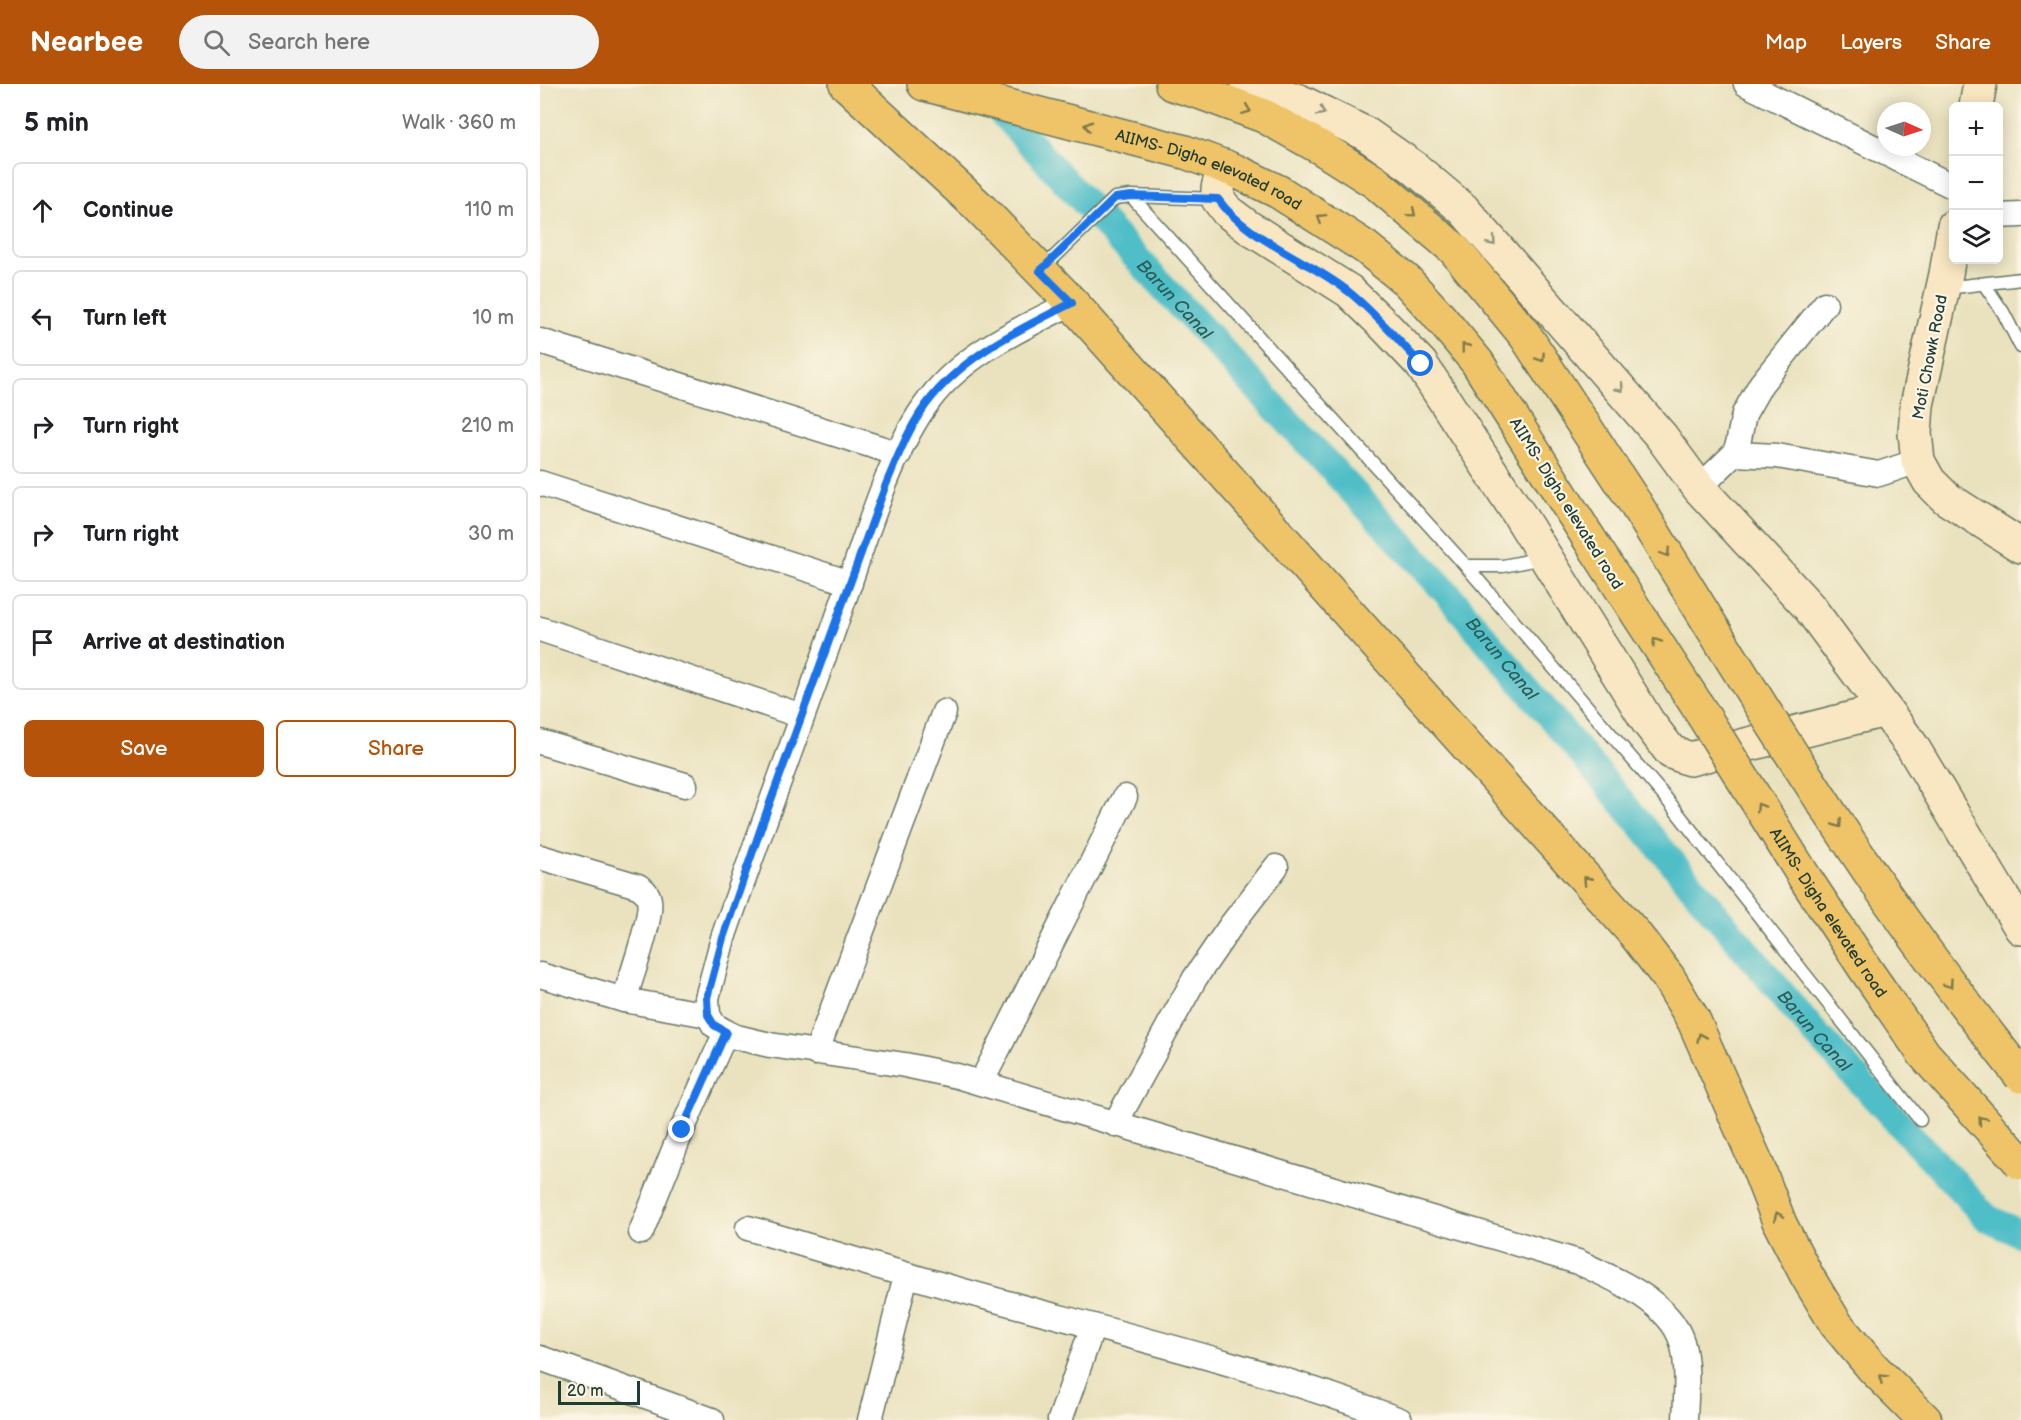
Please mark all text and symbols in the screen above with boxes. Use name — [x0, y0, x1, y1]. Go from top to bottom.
search box — [179, 15, 599, 69]
text: Nearbee — [30, 26, 143, 59]
icon: search — [200, 26, 233, 59]
text: Search here — [248, 29, 370, 56]
text: Map — [1765, 30, 1807, 55]
text: Layers — [1840, 30, 1902, 55]
text: Share — [1935, 30, 1991, 55]
one-way arrow — [1242, 102, 1252, 115]
north arrow — [1877, 102, 1931, 156]
map controls — [1949, 102, 2003, 264]
button: + — [1949, 102, 2003, 156]
one-way arrow — [1315, 105, 1326, 116]
text: 5 min — [24, 108, 89, 139]
text: Walk · 360 m — [402, 111, 516, 135]
one-way arrow — [1083, 121, 1093, 134]
street label: AIIMS- Digha elevated road — [1113, 126, 1305, 215]
button: − — [1949, 156, 2003, 210]
icon: ahead — [26, 194, 59, 227]
text: Continue — [83, 197, 173, 224]
text: 110 m — [465, 198, 514, 222]
one-way arrow — [1405, 206, 1416, 217]
button: layers — [1949, 210, 2003, 264]
one-way arrow — [1317, 213, 1327, 225]
one-way arrow — [1485, 235, 1496, 246]
water label: Barun Canal — [1132, 255, 1217, 345]
street label: Moti Chowk Road — [1909, 293, 1952, 421]
icon: left — [26, 302, 59, 335]
text: Turn left — [83, 305, 167, 332]
text: 10 m — [473, 306, 514, 330]
one-way arrow — [1461, 343, 1472, 354]
route start — [1407, 350, 1433, 376]
one-way arrow — [1533, 352, 1544, 363]
one-way arrow — [1613, 382, 1624, 392]
icon: right — [26, 410, 59, 443]
text: Turn right — [83, 413, 179, 440]
text: 210 m — [461, 414, 514, 438]
street label: AIIMS- Digha elevated road — [1505, 415, 1626, 593]
icon: right — [26, 518, 59, 551]
text: Turn right — [83, 521, 179, 548]
text: 30 m — [468, 522, 514, 546]
one-way arrow — [1659, 546, 1670, 557]
water label: Barun Canal — [1461, 613, 1543, 705]
icon: arrive — [26, 626, 59, 659]
text: Arrive at destination — [83, 629, 285, 656]
one-way arrow — [1652, 638, 1663, 649]
button: Save — [24, 720, 264, 777]
button: Share — [276, 720, 516, 777]
one-way arrow — [1756, 803, 1768, 813]
one-way arrow — [1830, 818, 1842, 828]
street label: AIIMS- Digha elevated road — [1765, 825, 1890, 1002]
one-way arrow — [1583, 876, 1594, 887]
one-way arrow — [1942, 977, 1953, 988]
water label: Barun Canal — [1773, 986, 1856, 1077]
one-way arrow — [1696, 1032, 1708, 1043]
route end — [668, 1116, 694, 1142]
one-way arrow — [1978, 1116, 1989, 1127]
one-way arrow — [1772, 1212, 1785, 1222]
one-way arrow — [1880, 1375, 1891, 1386]
scale bar — [558, 1378, 640, 1406]
text: 20 m — [567, 1382, 603, 1401]

